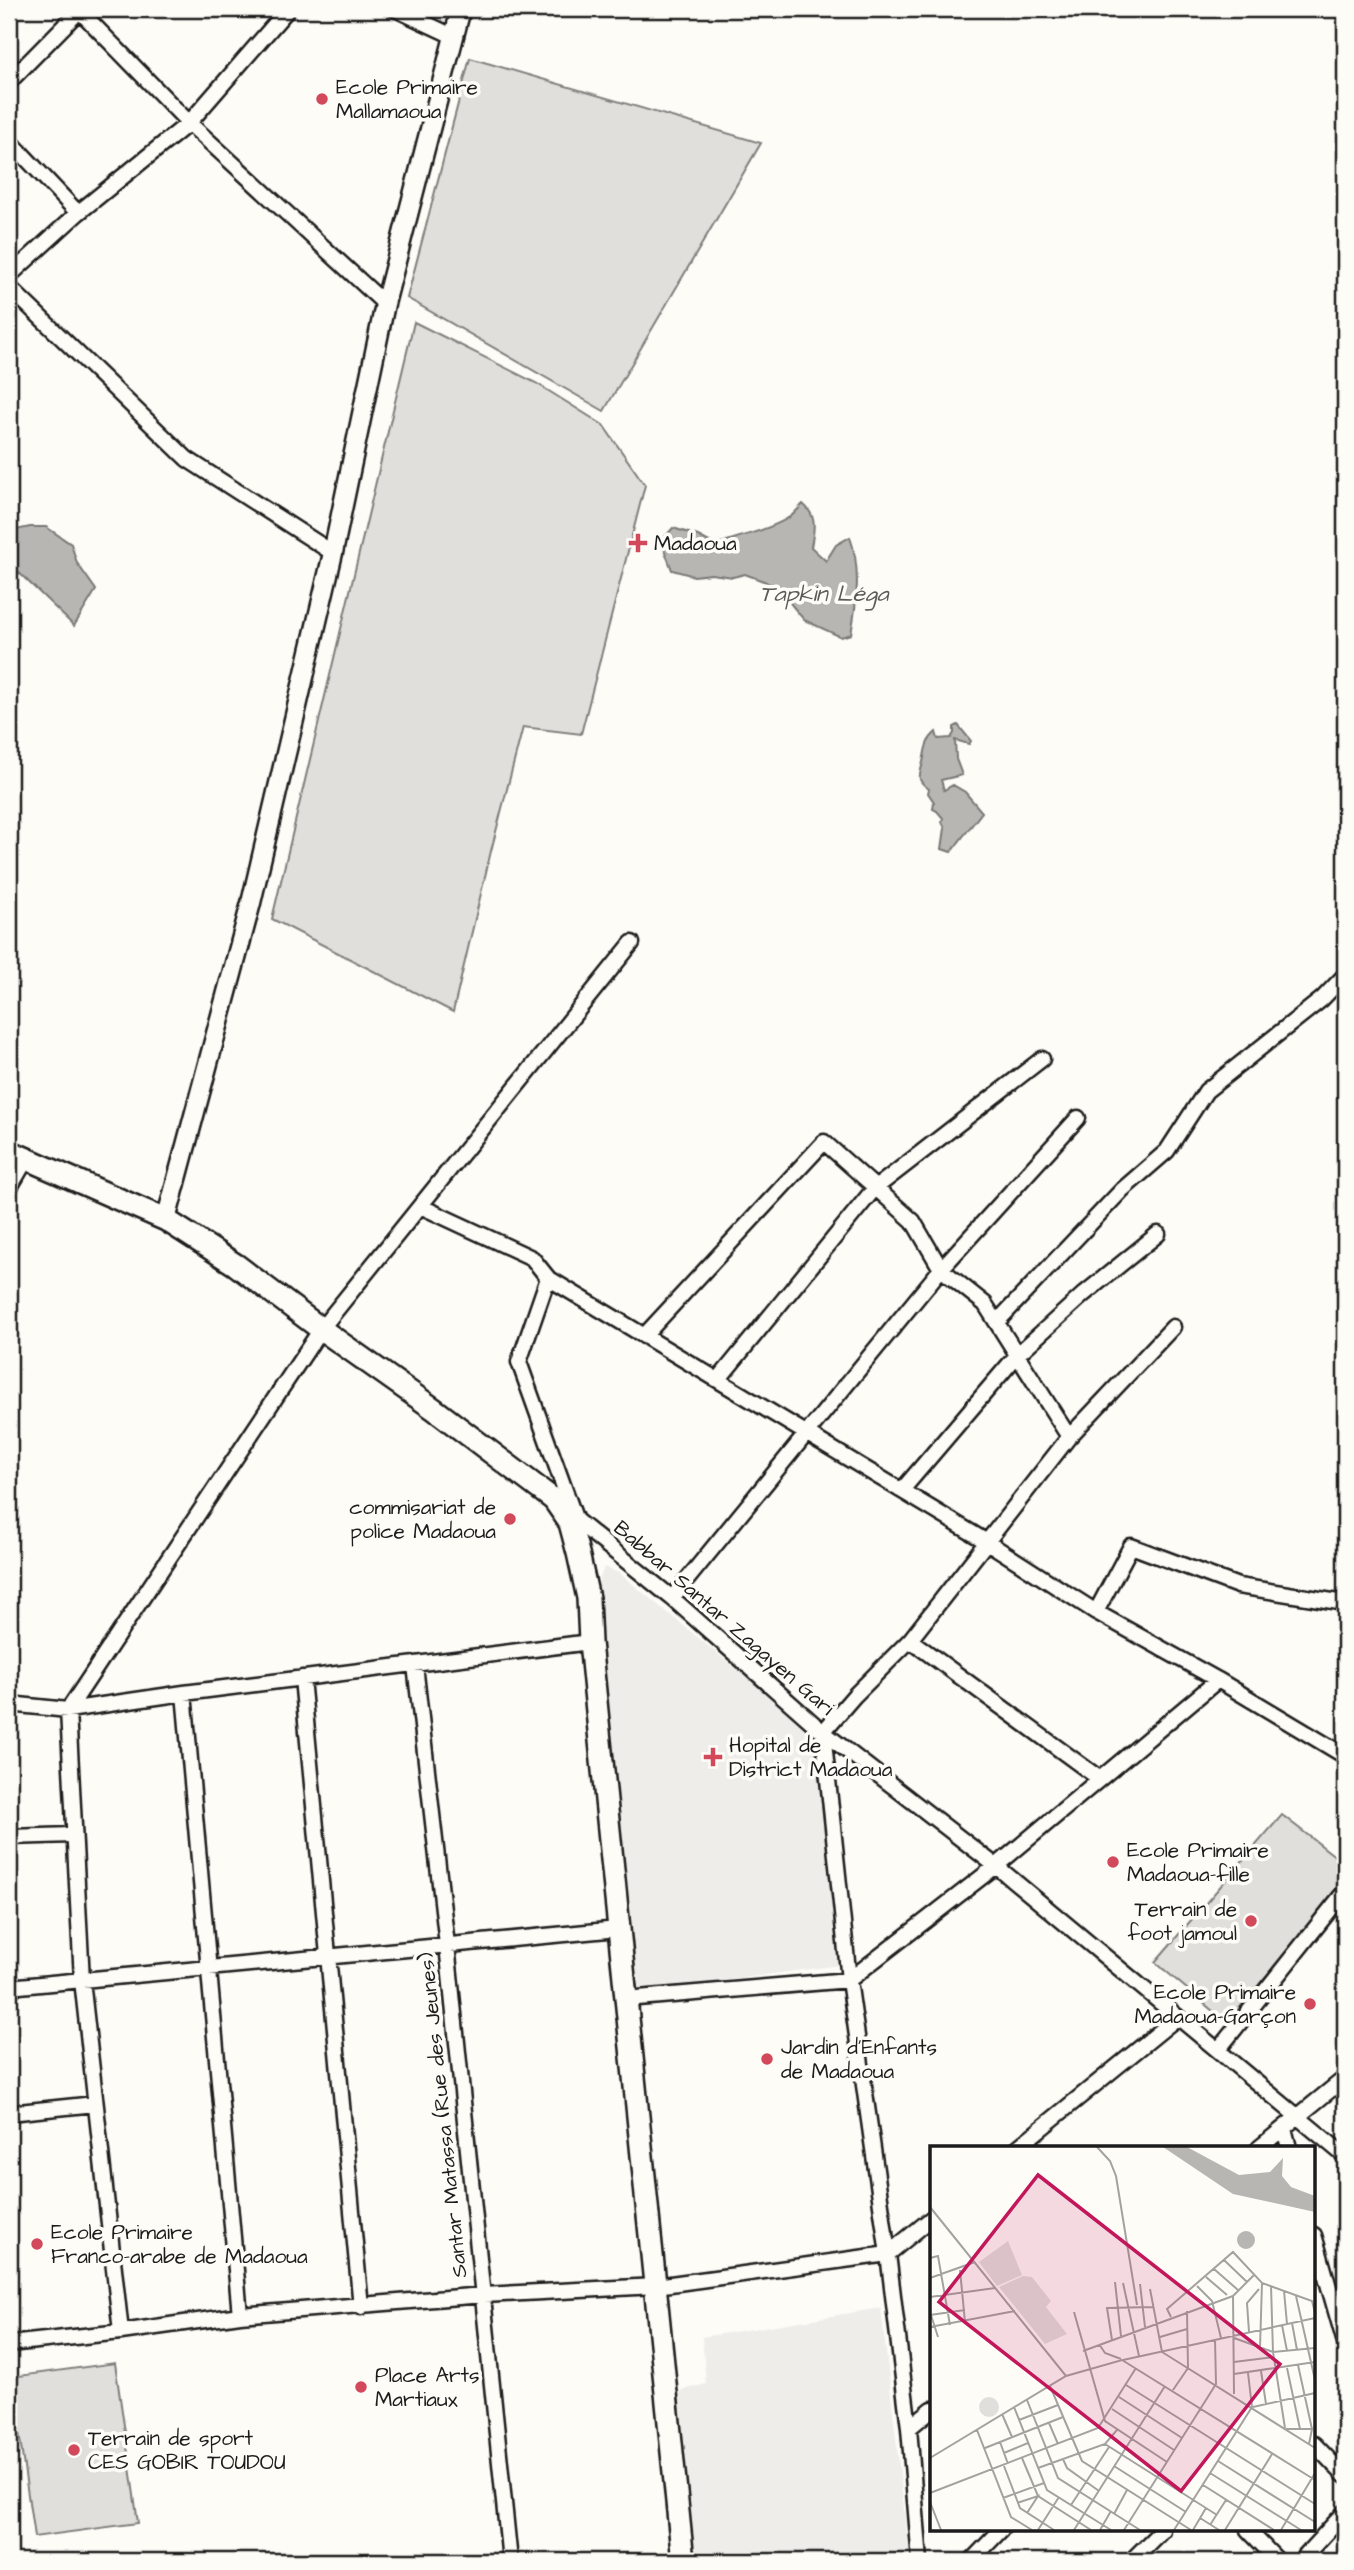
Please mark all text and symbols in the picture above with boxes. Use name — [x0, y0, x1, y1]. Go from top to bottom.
place label: Ecole Primaire Mallamaoua — [336, 73, 478, 126]
marker: Ecole Primaire Mallamaoua — [314, 91, 330, 107]
place label: Madaoua — [654, 529, 737, 558]
marker: Madaoua — [628, 533, 648, 553]
water label: Tapkin Léga — [759, 578, 890, 611]
place label: commisariat de police Madaoua — [349, 1493, 496, 1547]
marker: commisariat de police Madaoua — [502, 1511, 518, 1527]
street label: Babbar Santar Zagayen Gari — [606, 1514, 841, 1724]
place label: Hopital de District Madaoua — [729, 1731, 893, 1784]
marker: Hopital de District Madaoua — [703, 1747, 723, 1767]
place label: Ecole Primaire Madaoua-fille — [1127, 1836, 1269, 1889]
marker: Ecole Primaire Madaoua-fille — [1105, 1854, 1121, 1870]
place label: Terrain de foot jamoul — [1127, 1895, 1237, 1948]
marker: Terrain de foot jamoul — [1243, 1913, 1259, 1929]
street label: Santar Matassa (Rue des Jeunes) — [411, 1951, 475, 2279]
place label: Ecole Primaire Madaoua-Garçon — [1134, 1978, 1296, 2031]
marker: Ecole Primaire Madaoua-Garçon — [1302, 1996, 1318, 2012]
place label: Jardin d'Enfants de Madaoua — [781, 2033, 937, 2086]
marker: Jardin d'Enfants de Madaoua — [759, 2051, 775, 2067]
inset map — [930, 2146, 1316, 2532]
place label: Ecole Primaire Franco-arabe de Madaoua — [51, 2218, 308, 2271]
marker: Ecole Primaire Franco-arabe de Madaoua — [29, 2236, 45, 2252]
place label: Place Arts Martiaux — [375, 2361, 480, 2414]
marker: Place Arts Martiaux — [353, 2379, 369, 2395]
place label: Terrain de sport CES GOBIR TOUDOU — [88, 2424, 286, 2477]
marker: Terrain de sport CES GOBIR TOUDOU — [66, 2442, 82, 2458]

